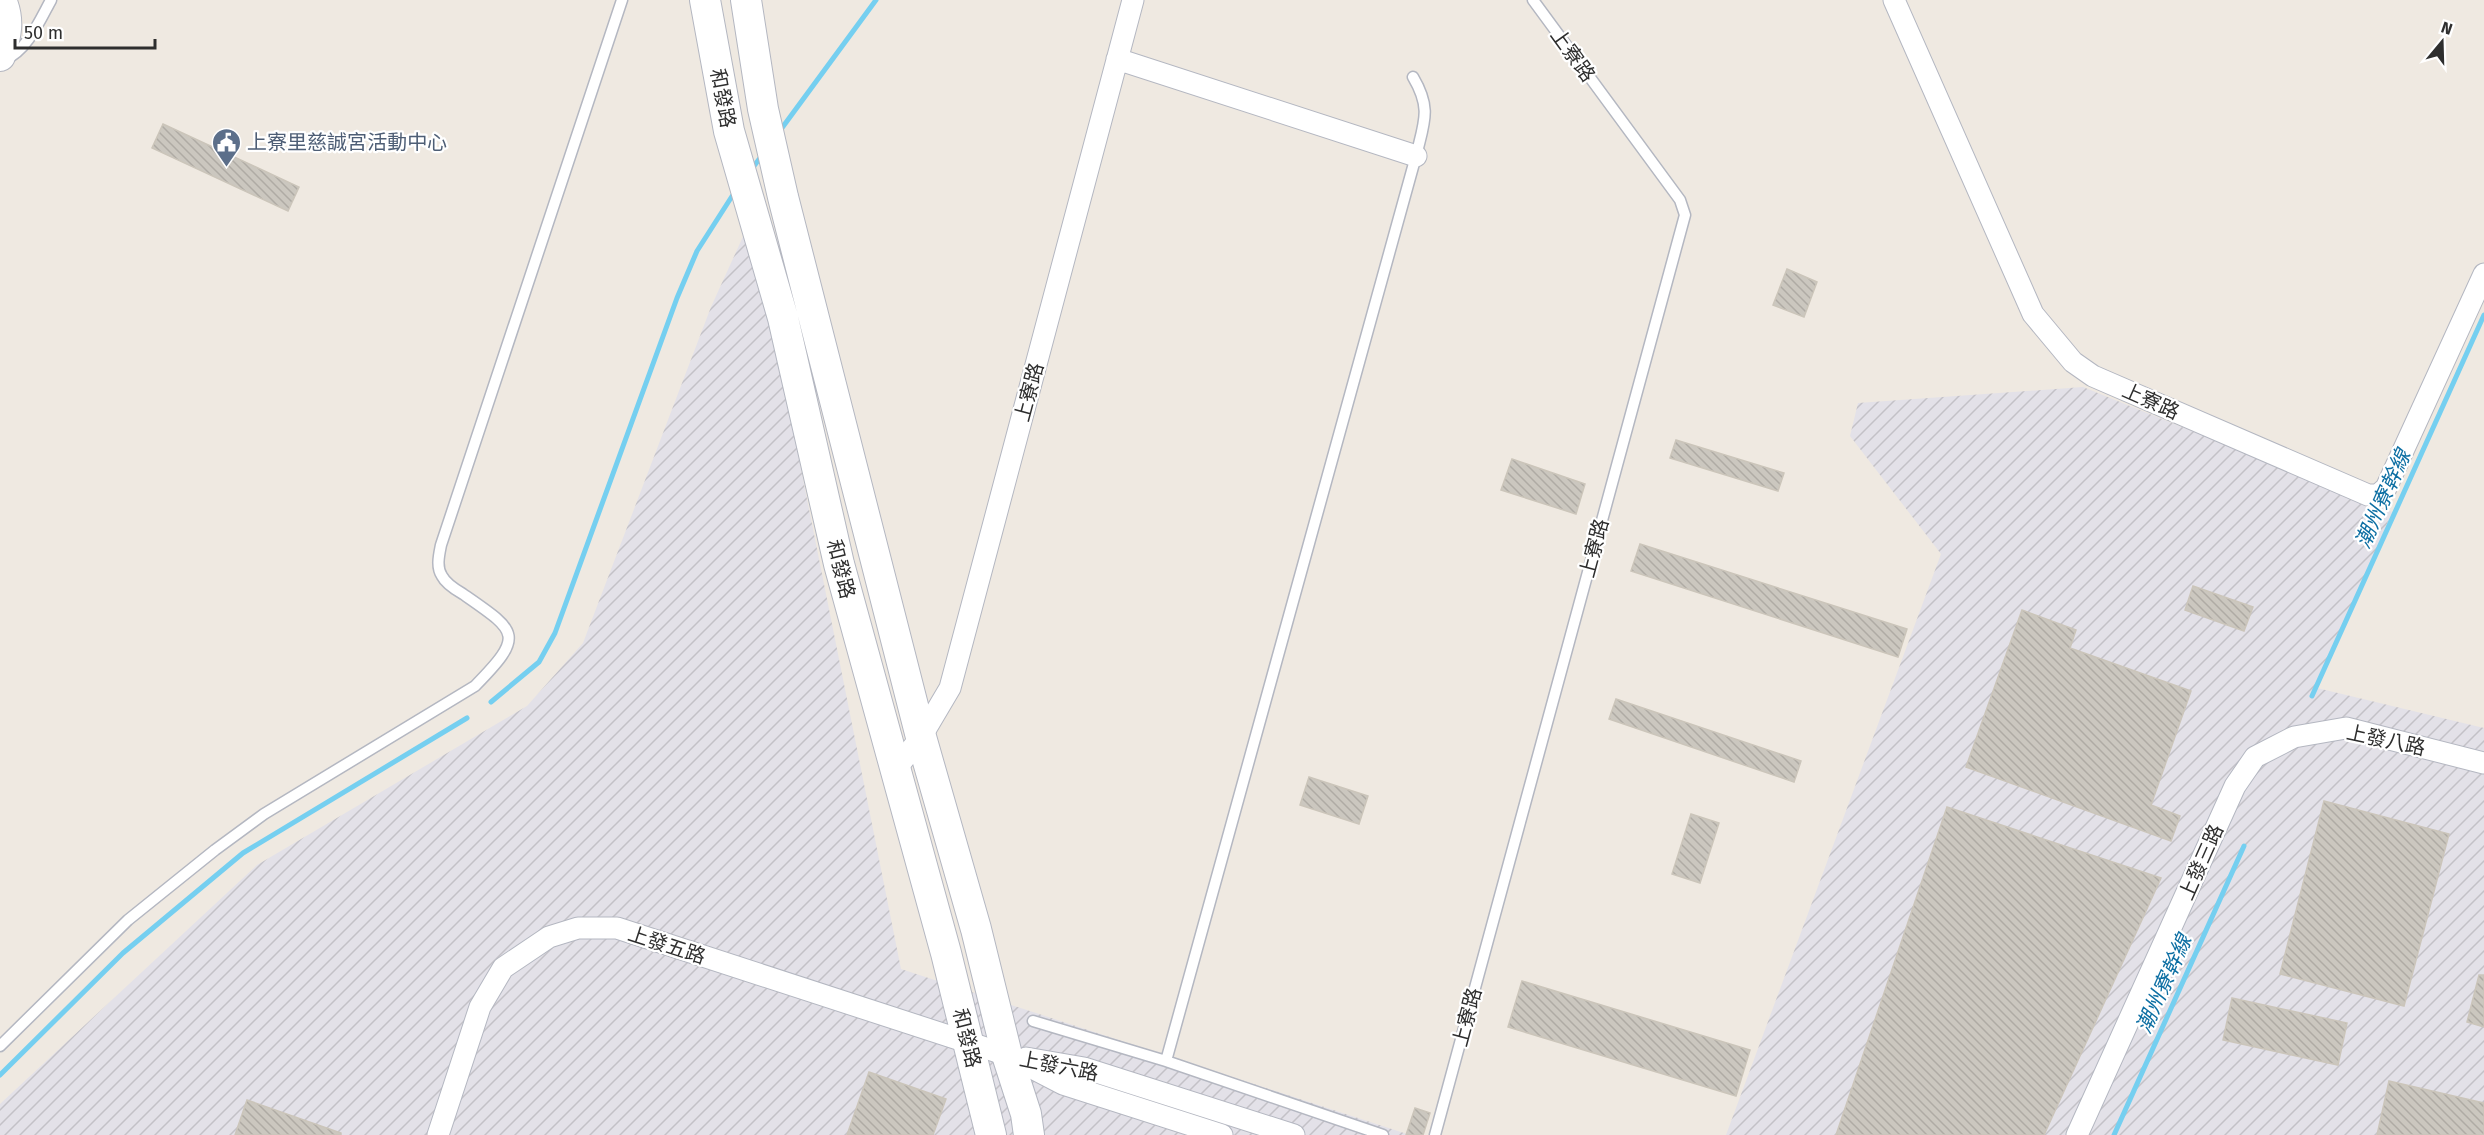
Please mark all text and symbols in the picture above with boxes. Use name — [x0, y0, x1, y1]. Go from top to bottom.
scale bar — [15, 12, 154, 50]
north arrow — [2412, 12, 2472, 72]
text: N — [2439, 18, 2455, 39]
text: 50 m — [24, 22, 63, 44]
street label: 上寮路 — [1546, 24, 1600, 86]
street label: 和發路 — [705, 66, 741, 130]
public building icon: 上寮里慈誠宮活動中心 — [210, 126, 242, 168]
place label: 上寮里慈誠宮活動中心 — [247, 130, 447, 154]
street label: 上寮路 — [1010, 360, 1048, 424]
street label: 上寮路 — [2119, 378, 2183, 424]
water label: 潮州寮幹線 — [2350, 444, 2417, 552]
street label: 上寮路 — [1575, 516, 1613, 580]
street label: 和發路 — [822, 537, 860, 601]
street label: 上發八路 — [2344, 720, 2428, 760]
street label: 上發三路 — [2174, 821, 2228, 903]
street label: 上發五路 — [625, 921, 709, 969]
water label: 潮州寮幹線 — [2131, 929, 2198, 1037]
street label: 上寮路 — [1448, 985, 1486, 1049]
street label: 和發路 — [948, 1006, 986, 1070]
street label: 上發六路 — [1017, 1047, 1101, 1085]

